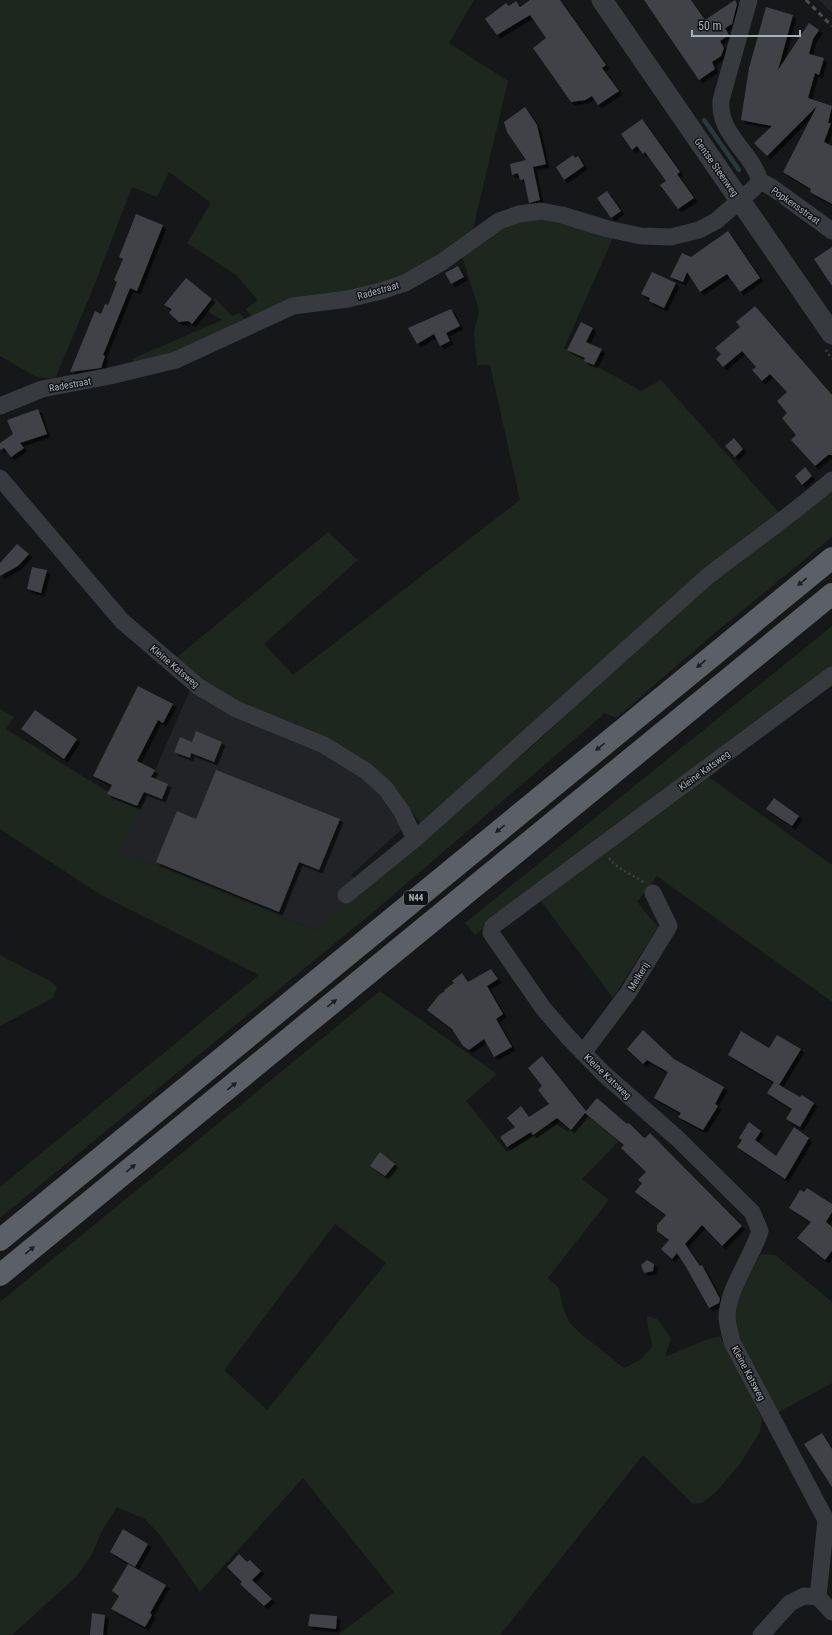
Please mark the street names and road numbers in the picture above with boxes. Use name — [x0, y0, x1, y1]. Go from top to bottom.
street label: Gentse Steenweg — [692, 136, 741, 199]
street label: Popkensstraat — [769, 185, 822, 226]
street label: Radestraat — [356, 279, 400, 302]
street label: Radestraat — [48, 375, 92, 394]
street label: Kleine Katsweg — [148, 643, 201, 690]
street label: Kleine Katsweg — [677, 748, 732, 793]
road number: N44 — [404, 891, 428, 905]
street label: Melkerij — [626, 960, 651, 992]
street label: Kleine Katsweg — [582, 1052, 634, 1101]
street label: Kleine Katsweg — [730, 1344, 768, 1403]

